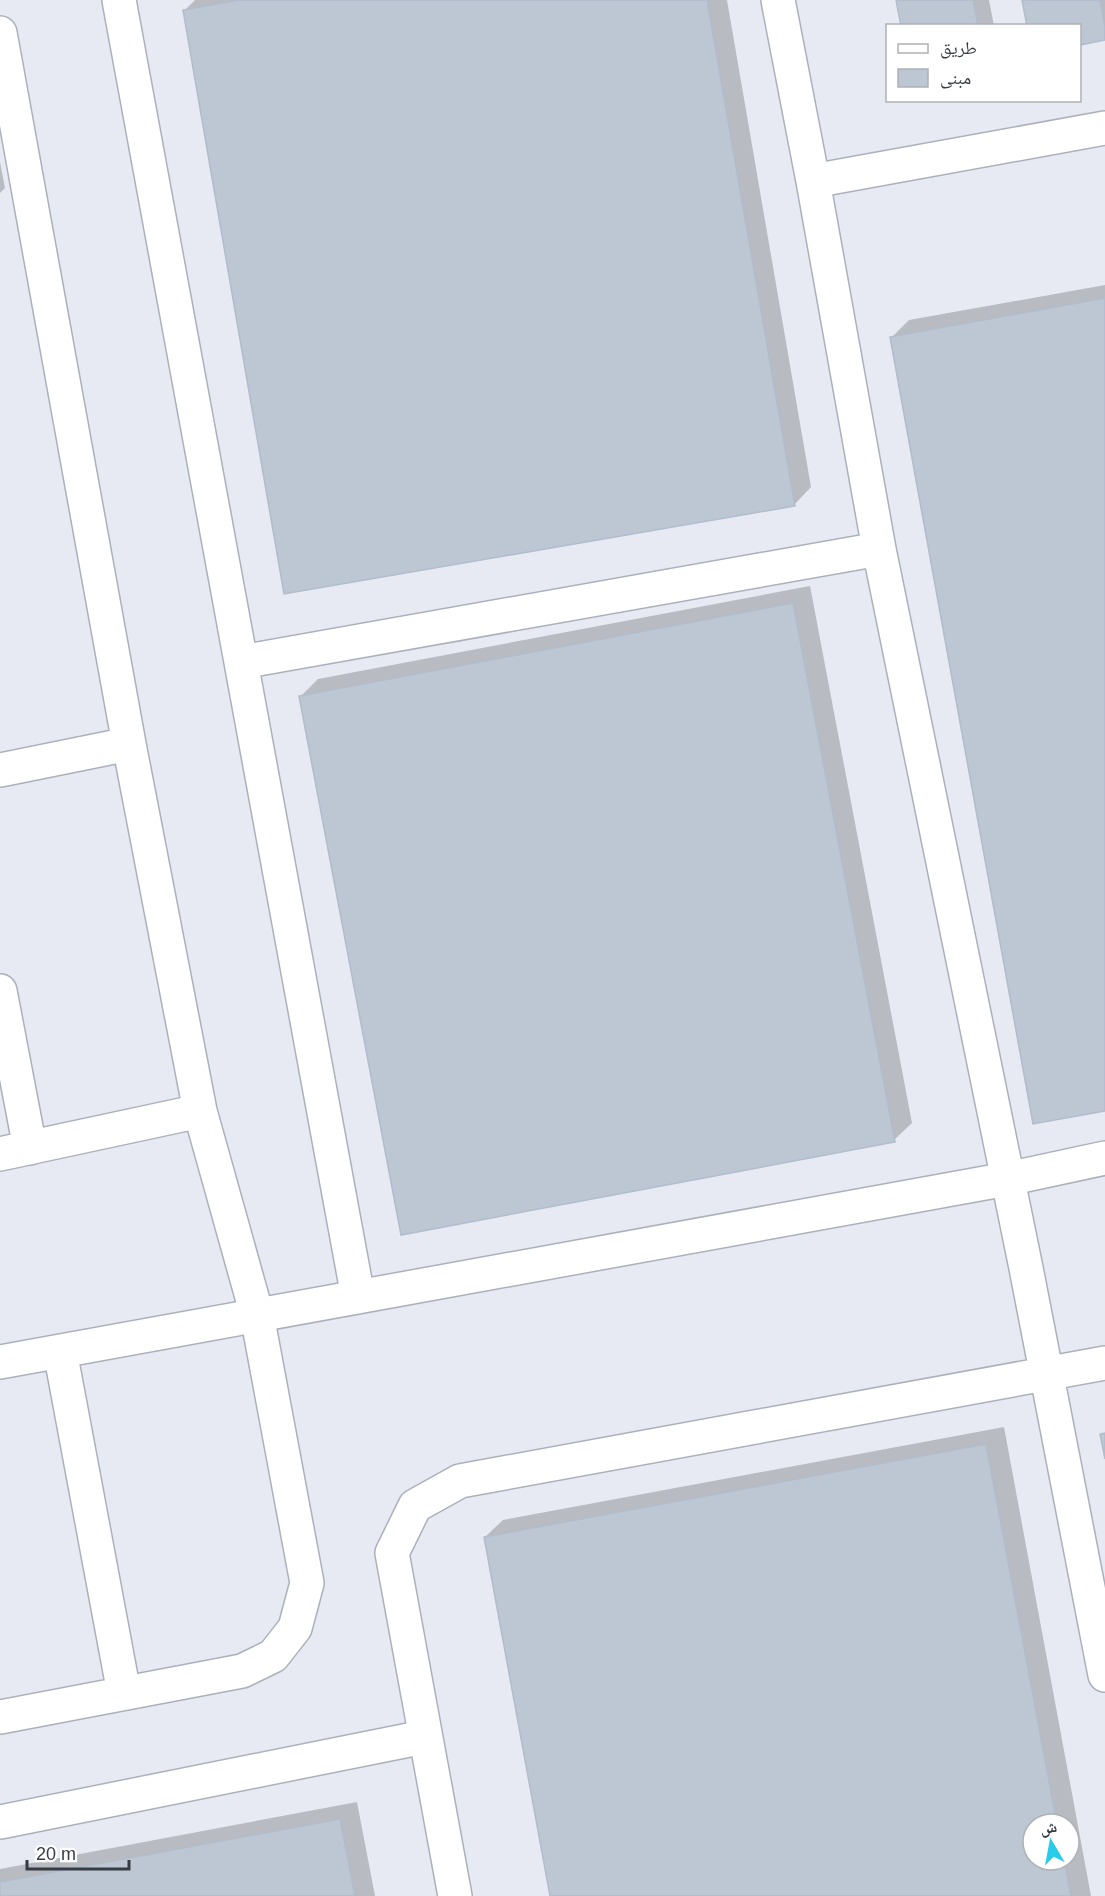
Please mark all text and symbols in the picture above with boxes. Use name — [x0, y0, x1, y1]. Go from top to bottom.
legend — [886, 24, 1081, 102]
text: طريق — [940, 38, 977, 59]
text: مبنى — [940, 68, 971, 89]
north arrow — [1021, 1812, 1081, 1872]
text: ش — [1039, 1818, 1059, 1839]
scale bar — [27, 1833, 129, 1871]
text: 20 m — [36, 1844, 76, 1864]

